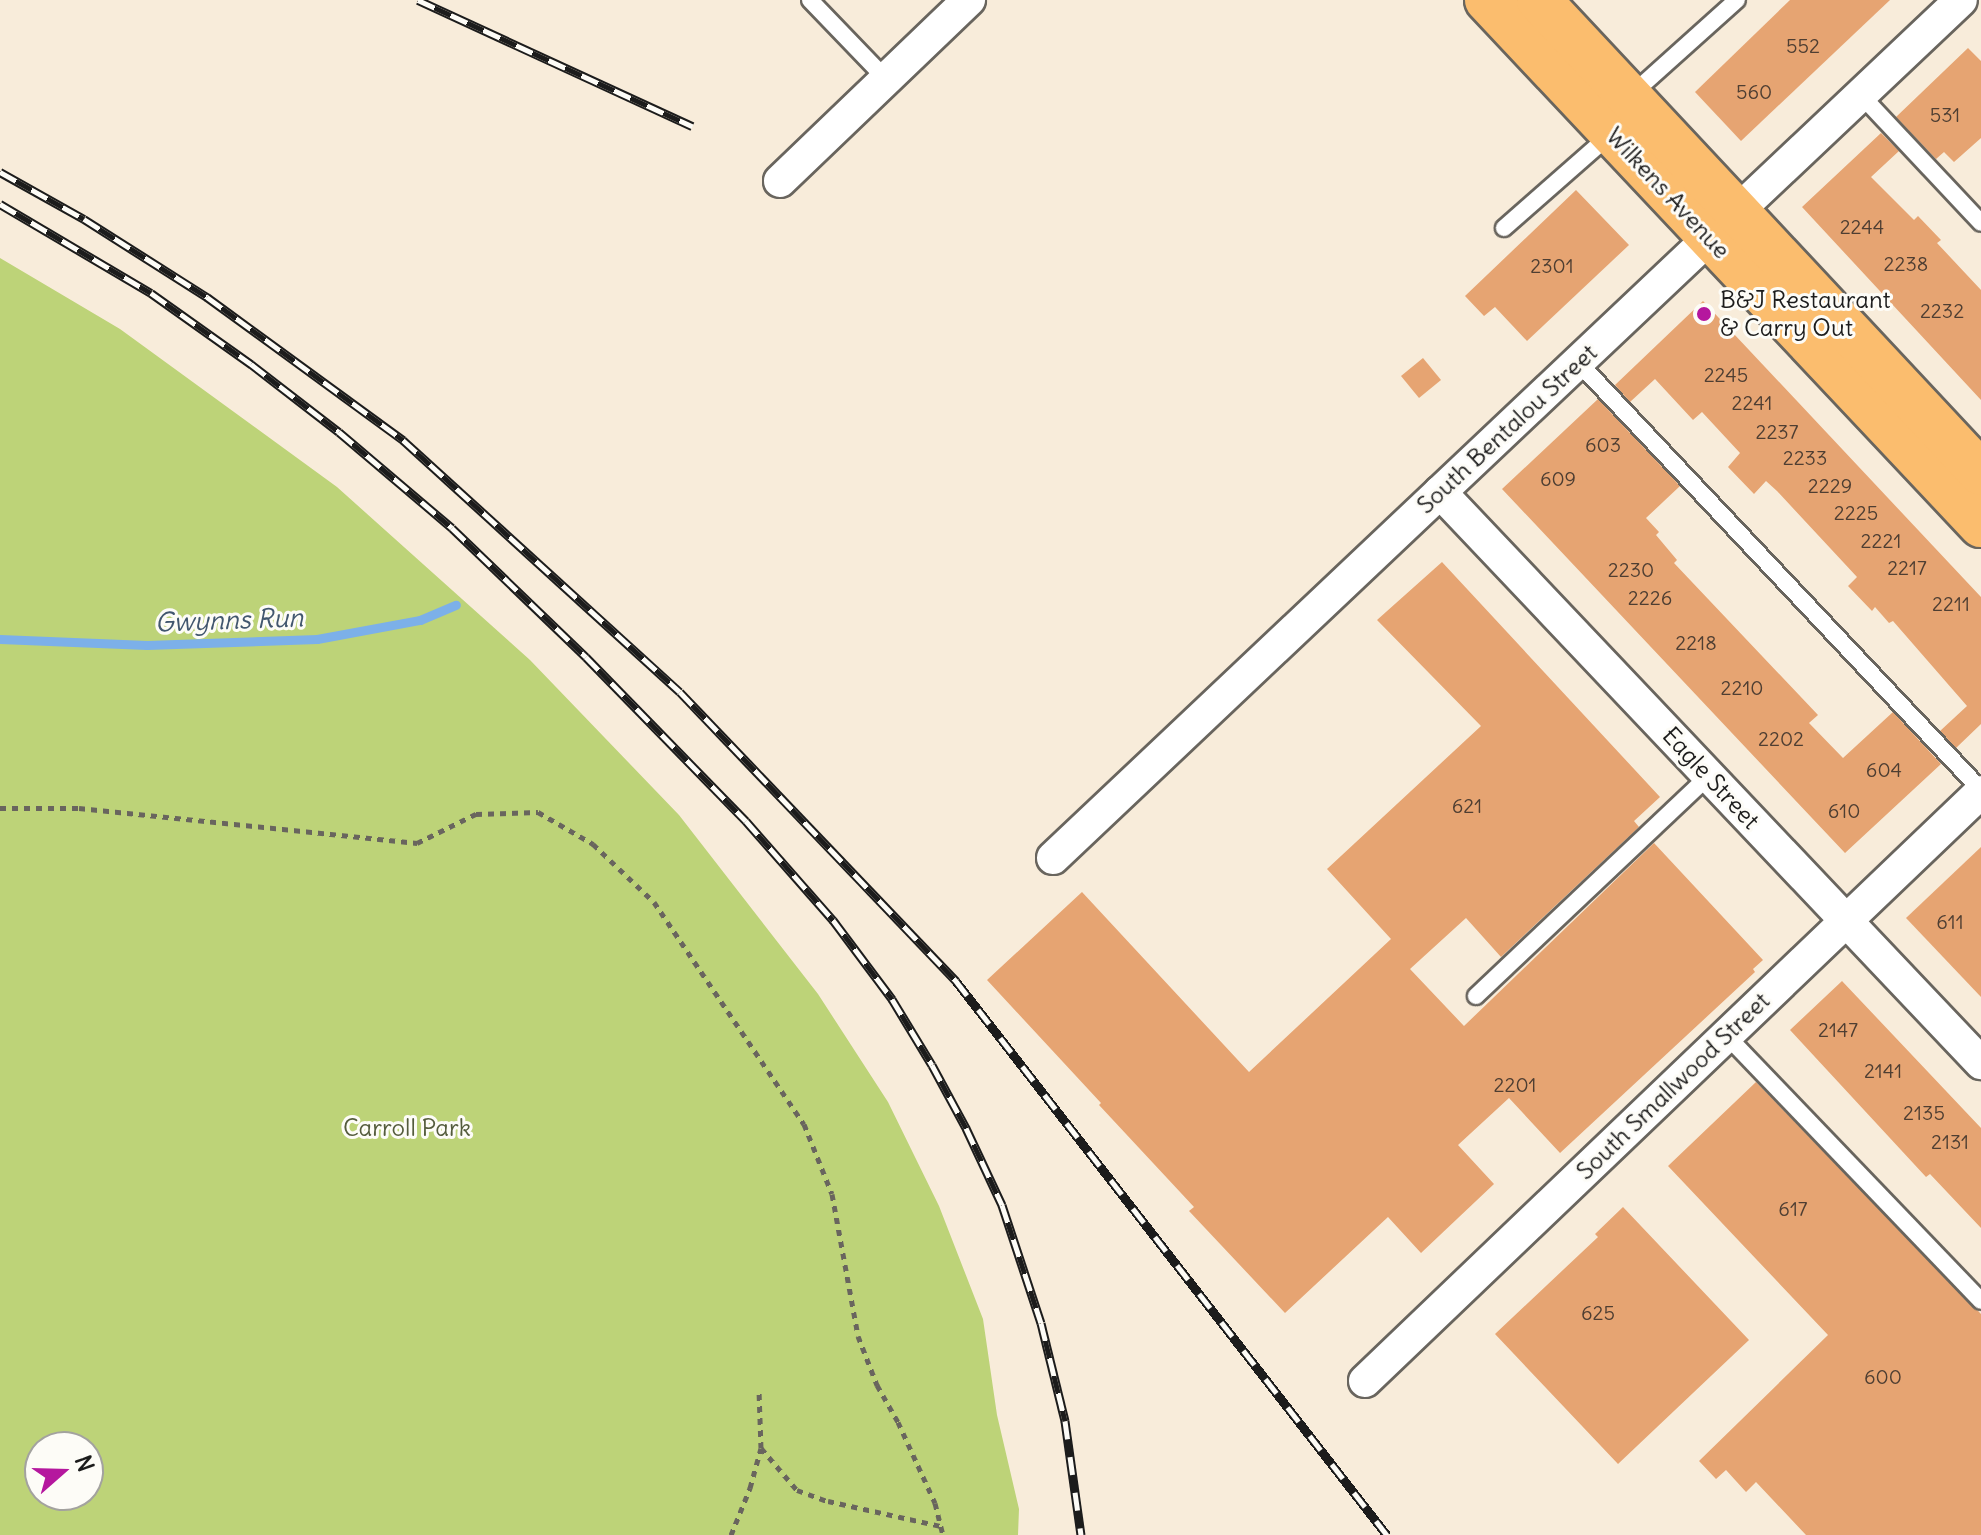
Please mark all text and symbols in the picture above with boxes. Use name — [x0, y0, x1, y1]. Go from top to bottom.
house number: 552 — [1786, 33, 1820, 57]
house number: 560 — [1736, 79, 1772, 103]
house number: 531 — [1930, 102, 1960, 126]
street label: Wilkens Avenue — [1600, 122, 1736, 264]
house number: 2244 — [1840, 214, 1884, 238]
house number: 2238 — [1884, 251, 1928, 275]
house number: 2301 — [1530, 253, 1574, 277]
place label: B&J Restaurant & Carry Out — [1720, 286, 1891, 342]
house number: 2232 — [1920, 298, 1964, 322]
marker: B&J Restaurant & Carry Out — [1695, 305, 1713, 323]
street label: South Bentalou Street — [1411, 338, 1603, 520]
house number: 2245 — [1704, 362, 1748, 386]
house number: 2241 — [1732, 390, 1772, 414]
house number: 2237 — [1755, 419, 1799, 443]
house number: 603 — [1585, 432, 1621, 456]
house number: 2233 — [1783, 445, 1827, 469]
house number: 609 — [1540, 466, 1576, 490]
house number: 2229 — [1808, 473, 1852, 497]
house number: 2225 — [1834, 500, 1878, 524]
house number: 2221 — [1861, 528, 1901, 552]
house number: 2217 — [1887, 555, 1927, 579]
house number: 2230 — [1608, 557, 1654, 581]
house number: 2226 — [1628, 585, 1672, 609]
house number: 2211 — [1932, 591, 1970, 615]
water label: Gwynns Run — [154, 602, 304, 638]
house number: 2218 — [1675, 630, 1717, 654]
house number: 2210 — [1720, 675, 1764, 699]
street label: Eagle Street — [1657, 721, 1765, 835]
house number: 2202 — [1758, 726, 1804, 750]
house number: 604 — [1866, 757, 1902, 781]
house number: 621 — [1452, 793, 1482, 817]
house number: 610 — [1828, 798, 1860, 822]
house number: 611 — [1936, 909, 1964, 933]
street label: South Smallwood Street — [1571, 986, 1775, 1186]
house number: 2147 — [1818, 1017, 1858, 1041]
house number: 2141 — [1864, 1058, 1902, 1082]
house number: 2201 — [1493, 1072, 1537, 1096]
house number: 2135 — [1903, 1100, 1945, 1124]
park label: Carroll Park — [343, 1114, 471, 1142]
house number: 2131 — [1931, 1129, 1969, 1153]
house number: 617 — [1778, 1196, 1808, 1220]
house number: 625 — [1581, 1300, 1615, 1324]
house number: 600 — [1864, 1364, 1902, 1388]
north arrow — [24, 1431, 104, 1511]
text: N — [69, 1452, 100, 1475]

